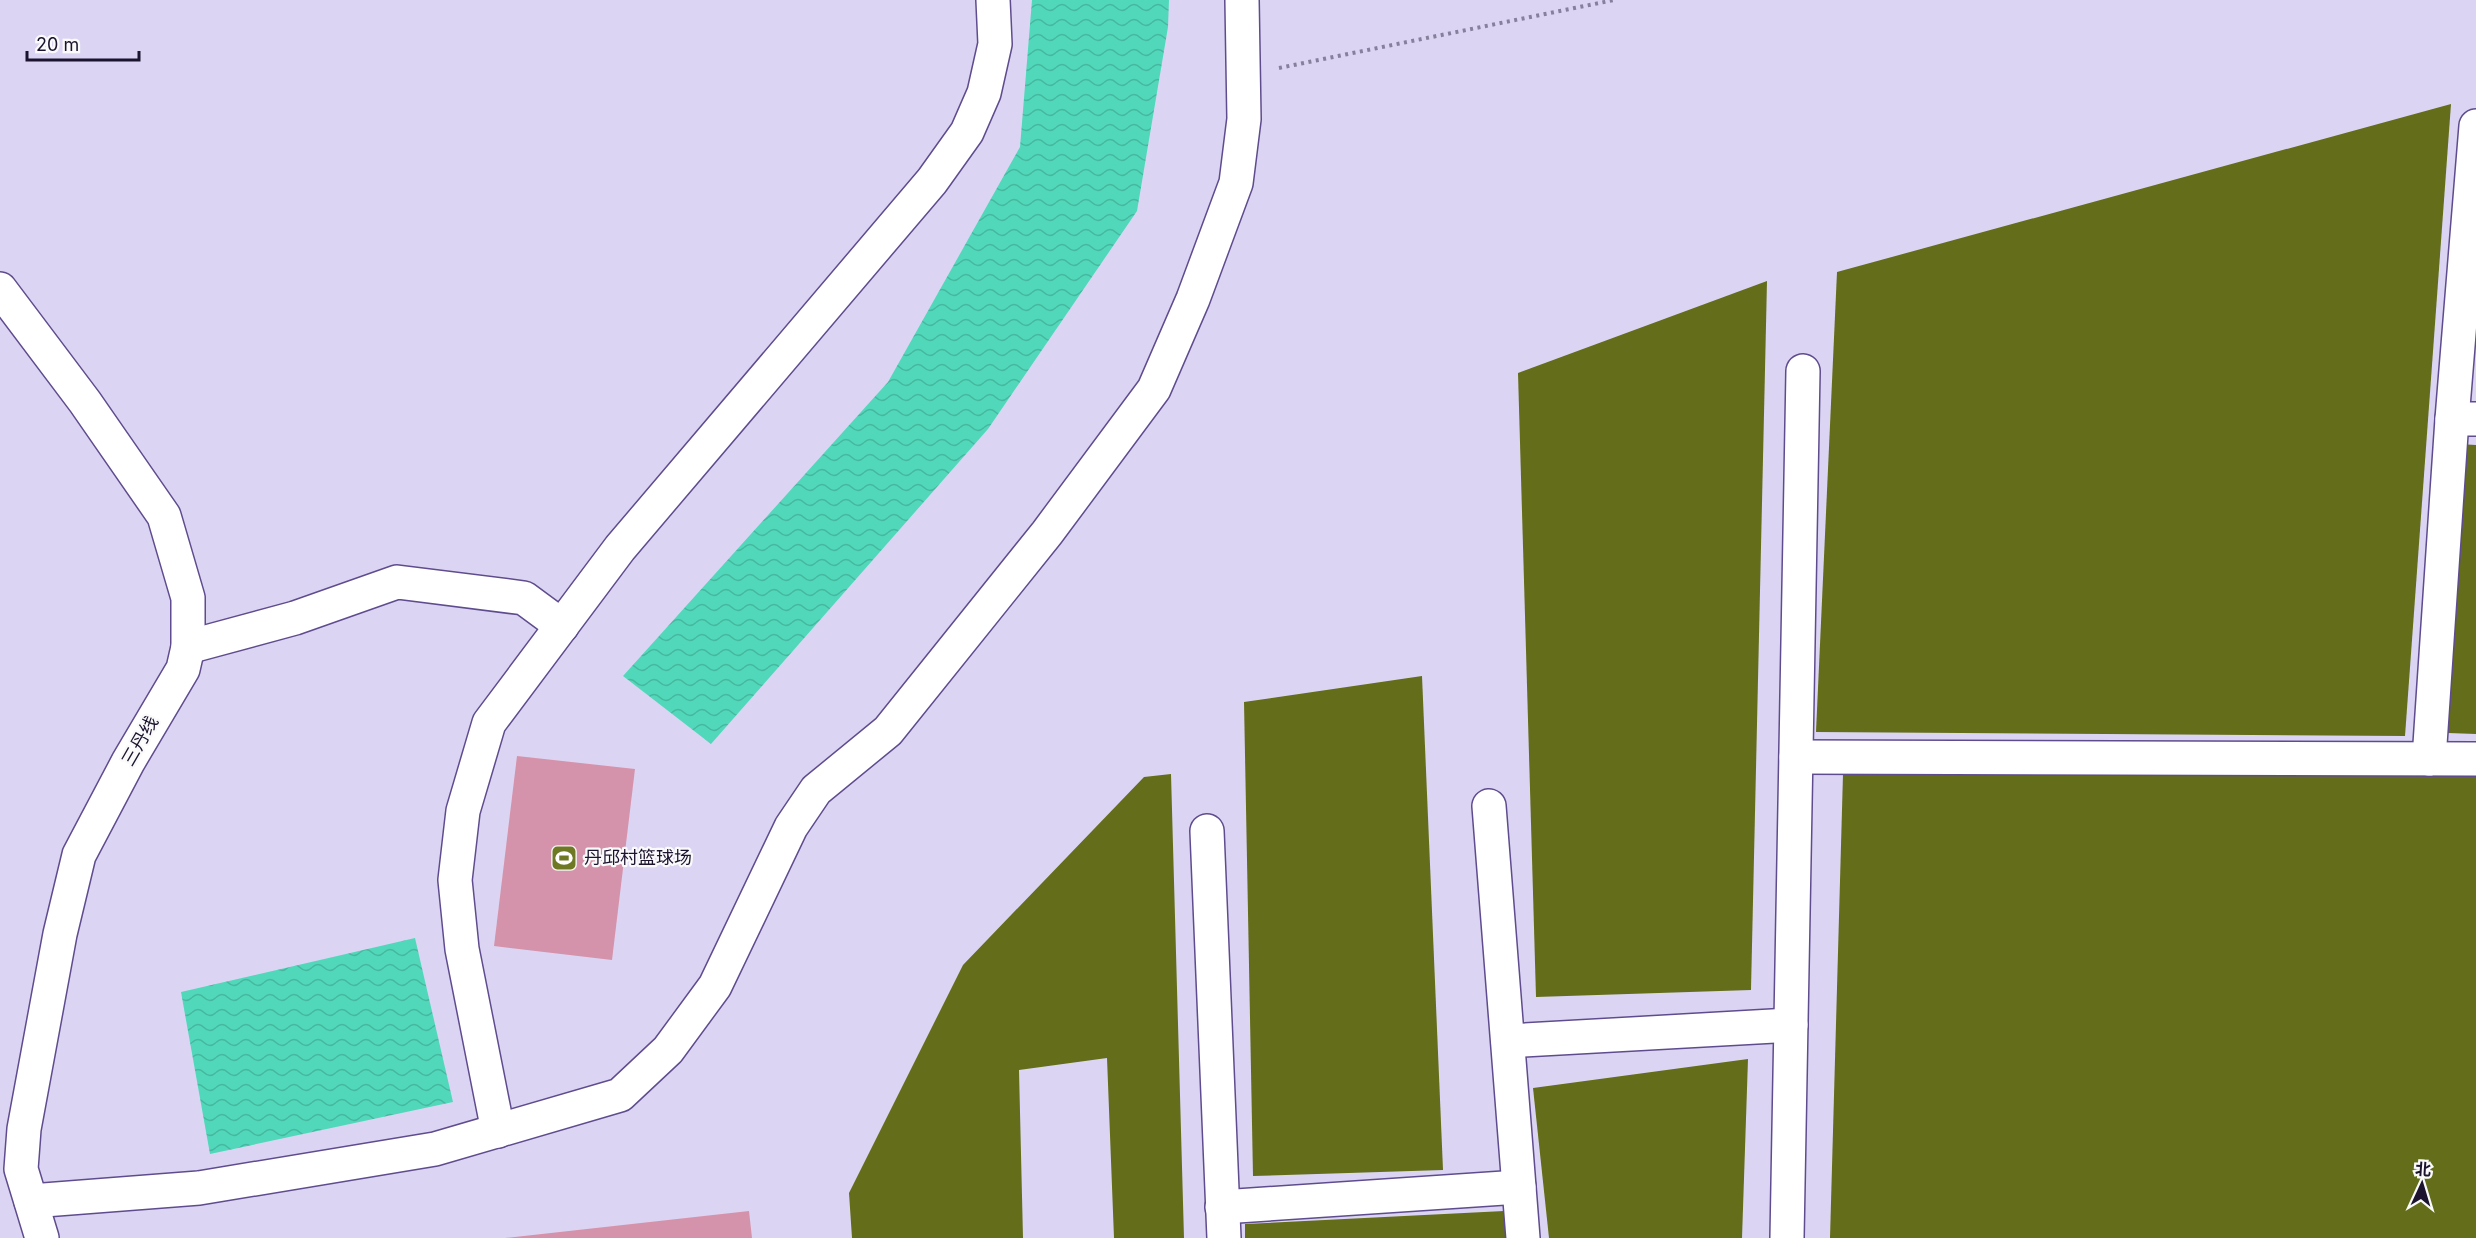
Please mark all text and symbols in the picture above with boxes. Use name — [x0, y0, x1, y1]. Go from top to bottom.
scale bar — [27, 24, 140, 62]
text: 20 m — [36, 34, 79, 55]
street label: 三丹线 — [117, 712, 162, 769]
sports icon: 丹邱村篮球场 — [549, 843, 579, 873]
place label: 丹邱村篮球场 — [584, 847, 692, 868]
north arrow — [2392, 1154, 2452, 1214]
text: 北 — [2414, 1159, 2432, 1180]

